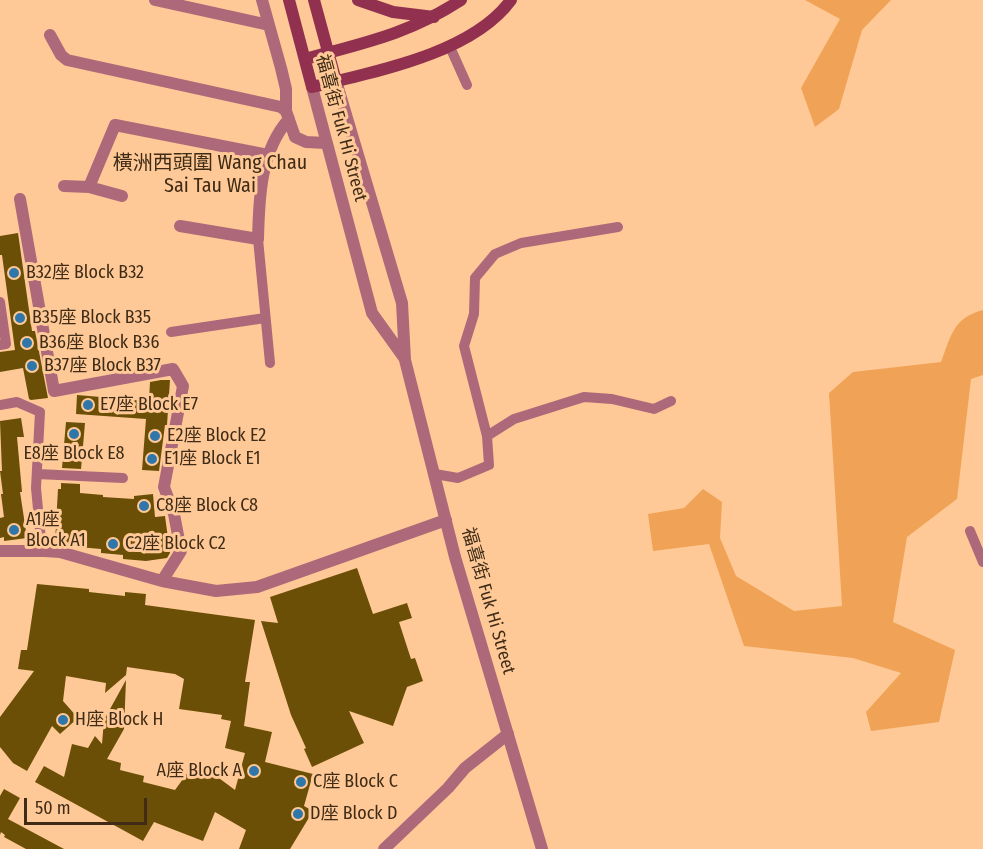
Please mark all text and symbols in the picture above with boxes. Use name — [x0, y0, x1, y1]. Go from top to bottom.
street label: 福喜街 Fuk Hi Street — [311, 52, 371, 204]
district label: 橫洲西頭圍 Wang Chau Sai Tau Wai — [113, 151, 307, 198]
place label: B32座 Block B32 — [26, 262, 144, 284]
marker: B32座 Block B32 — [7, 266, 21, 280]
place label: B35座 Block B35 — [32, 307, 151, 329]
marker: B35座 Block B35 — [13, 311, 27, 325]
place label: B36座 Block B36 — [39, 332, 159, 354]
marker: B36座 Block B36 — [20, 336, 34, 350]
place label: B37座 Block B37 — [44, 355, 161, 377]
marker: B37座 Block B37 — [25, 359, 39, 373]
place label: E7座 Block E7 — [100, 394, 198, 416]
marker: E7座 Block E7 — [81, 398, 95, 412]
place label: E2座 Block E2 — [167, 425, 266, 447]
marker: E8座 Block E8 — [67, 427, 81, 441]
marker: E2座 Block E2 — [148, 429, 162, 443]
place label: E8座 Block E8 — [23, 443, 125, 465]
place label: E1座 Block E1 — [164, 448, 261, 470]
marker: E1座 Block E1 — [145, 452, 159, 466]
place label: C8座 Block C8 — [156, 495, 258, 517]
marker: C8座 Block C8 — [137, 499, 151, 513]
place label: A1座 Block A1 — [26, 509, 86, 552]
marker: A1座 Block A1 — [7, 523, 21, 537]
street label: 福喜街 Fuk Hi Street — [457, 525, 519, 677]
place label: C2座 Block C2 — [125, 533, 226, 555]
marker: C2座 Block C2 — [106, 537, 120, 551]
place label: H座 Block H — [75, 709, 163, 731]
marker: H座 Block H — [56, 713, 70, 727]
place label: A座 Block A — [157, 760, 242, 782]
marker: A座 Block A — [247, 764, 261, 778]
place label: C座 Block C — [313, 771, 398, 793]
marker: C座 Block C — [294, 775, 308, 789]
scale bar — [27, 786, 150, 824]
text: 50 m — [35, 797, 71, 819]
place label: D座 Block D — [310, 803, 397, 825]
marker: D座 Block D — [291, 807, 305, 821]

